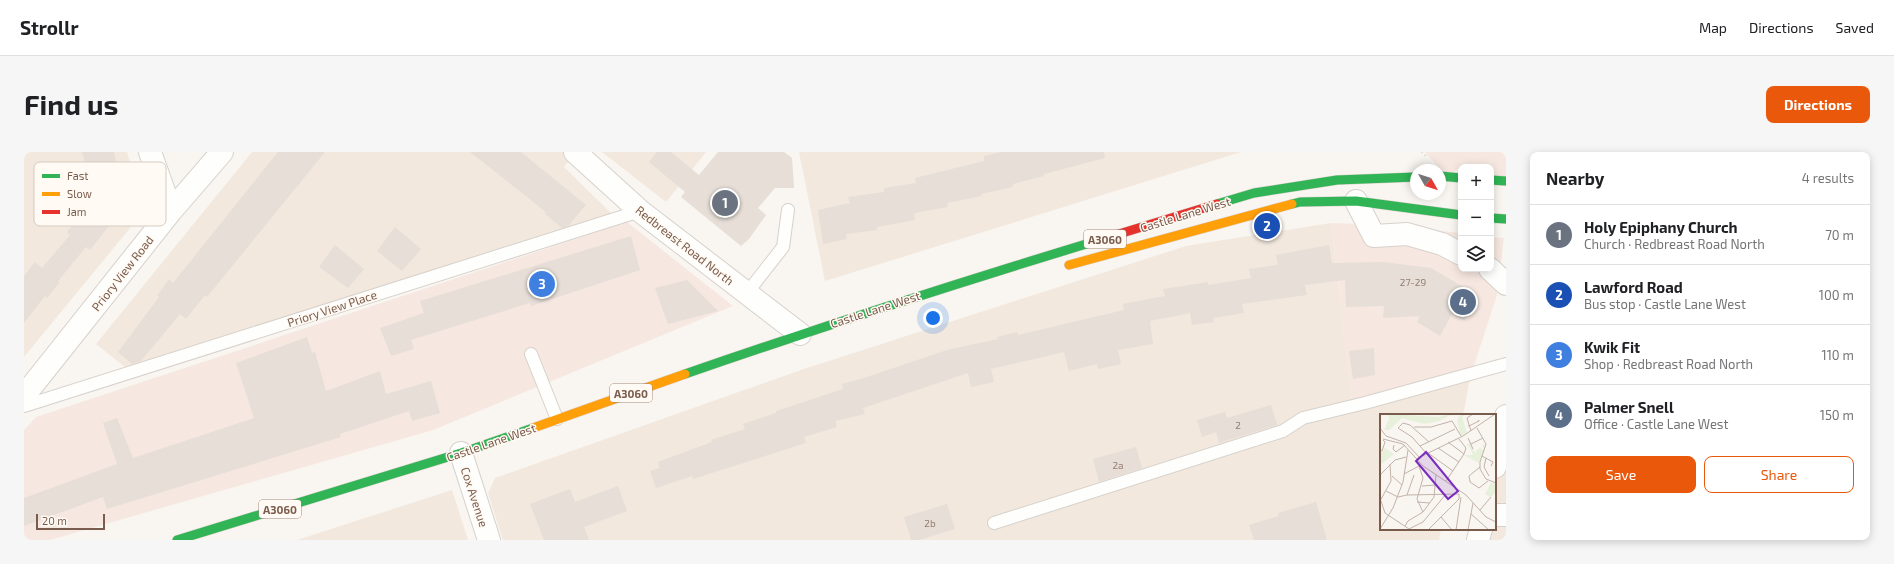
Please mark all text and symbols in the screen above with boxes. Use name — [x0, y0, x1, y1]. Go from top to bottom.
text: Strollr — [20, 16, 79, 39]
text: Map — [1699, 19, 1727, 36]
text: Directions — [1749, 19, 1814, 36]
text: Saved — [1836, 19, 1874, 36]
button: Directions — [1766, 86, 1870, 123]
text: Find us — [24, 87, 118, 121]
legend — [34, 162, 166, 226]
north arrow — [1410, 164, 1446, 200]
map controls — [1458, 164, 1494, 272]
button: + — [1458, 164, 1494, 200]
text: Nearby — [1546, 168, 1604, 188]
text: Fast — [67, 169, 89, 182]
text: 4 results — [1802, 170, 1854, 186]
text: Slow — [67, 187, 92, 200]
pin: 1 — [712, 188, 738, 218]
street label: Castle Lane West — [1138, 193, 1232, 234]
button: − — [1458, 200, 1494, 236]
street label: Redbreast Road North — [633, 202, 737, 288]
text: Jam — [67, 205, 86, 218]
pin: 2 — [1254, 211, 1280, 241]
text: Holy Epiphany Church — [1584, 218, 1738, 236]
text: 1 — [1556, 227, 1562, 243]
text: 70 m — [1825, 227, 1854, 243]
road number: A3060 — [1084, 230, 1126, 248]
street label: Priory View Road — [88, 233, 156, 313]
button: layers — [1458, 236, 1494, 272]
text: Church · Redbreast Road North — [1584, 236, 1765, 252]
pin: 3 — [529, 269, 555, 299]
house number: 27-29 — [1400, 276, 1426, 288]
text: Lawford Road — [1584, 278, 1683, 296]
street label: Priory View Place — [285, 287, 379, 329]
pin: 4 — [1450, 287, 1476, 317]
text: 2 — [1555, 287, 1563, 303]
text: 100 m — [1819, 287, 1854, 303]
street label: Castle Lane West — [828, 288, 922, 330]
text: Bus stop · Castle Lane West — [1584, 296, 1746, 312]
your location — [923, 308, 943, 328]
text: Kwik Fit — [1584, 338, 1640, 356]
text: 3 — [1555, 347, 1563, 363]
text: 110 m — [1822, 347, 1854, 363]
text: Shop · Redbreast Road North — [1584, 356, 1753, 372]
road number: A3060 — [610, 384, 652, 402]
text: Palmer Snell — [1584, 398, 1674, 416]
text: 4 — [1555, 407, 1563, 423]
text: 150 m — [1820, 407, 1854, 423]
inset map — [1380, 414, 1496, 530]
text: Office · Castle Lane West — [1584, 416, 1728, 432]
house number: 2 — [1235, 419, 1241, 431]
street label: Castle Lane West — [444, 420, 538, 464]
button: Save — [1546, 456, 1696, 493]
button: Share — [1704, 456, 1854, 493]
house number: 2a — [1112, 459, 1124, 471]
street label: Cox Avenue — [459, 465, 491, 529]
road number: A3060 — [259, 500, 301, 518]
scale bar — [36, 512, 105, 531]
text: 20 m — [42, 514, 67, 527]
house number: 2b — [924, 517, 936, 529]

